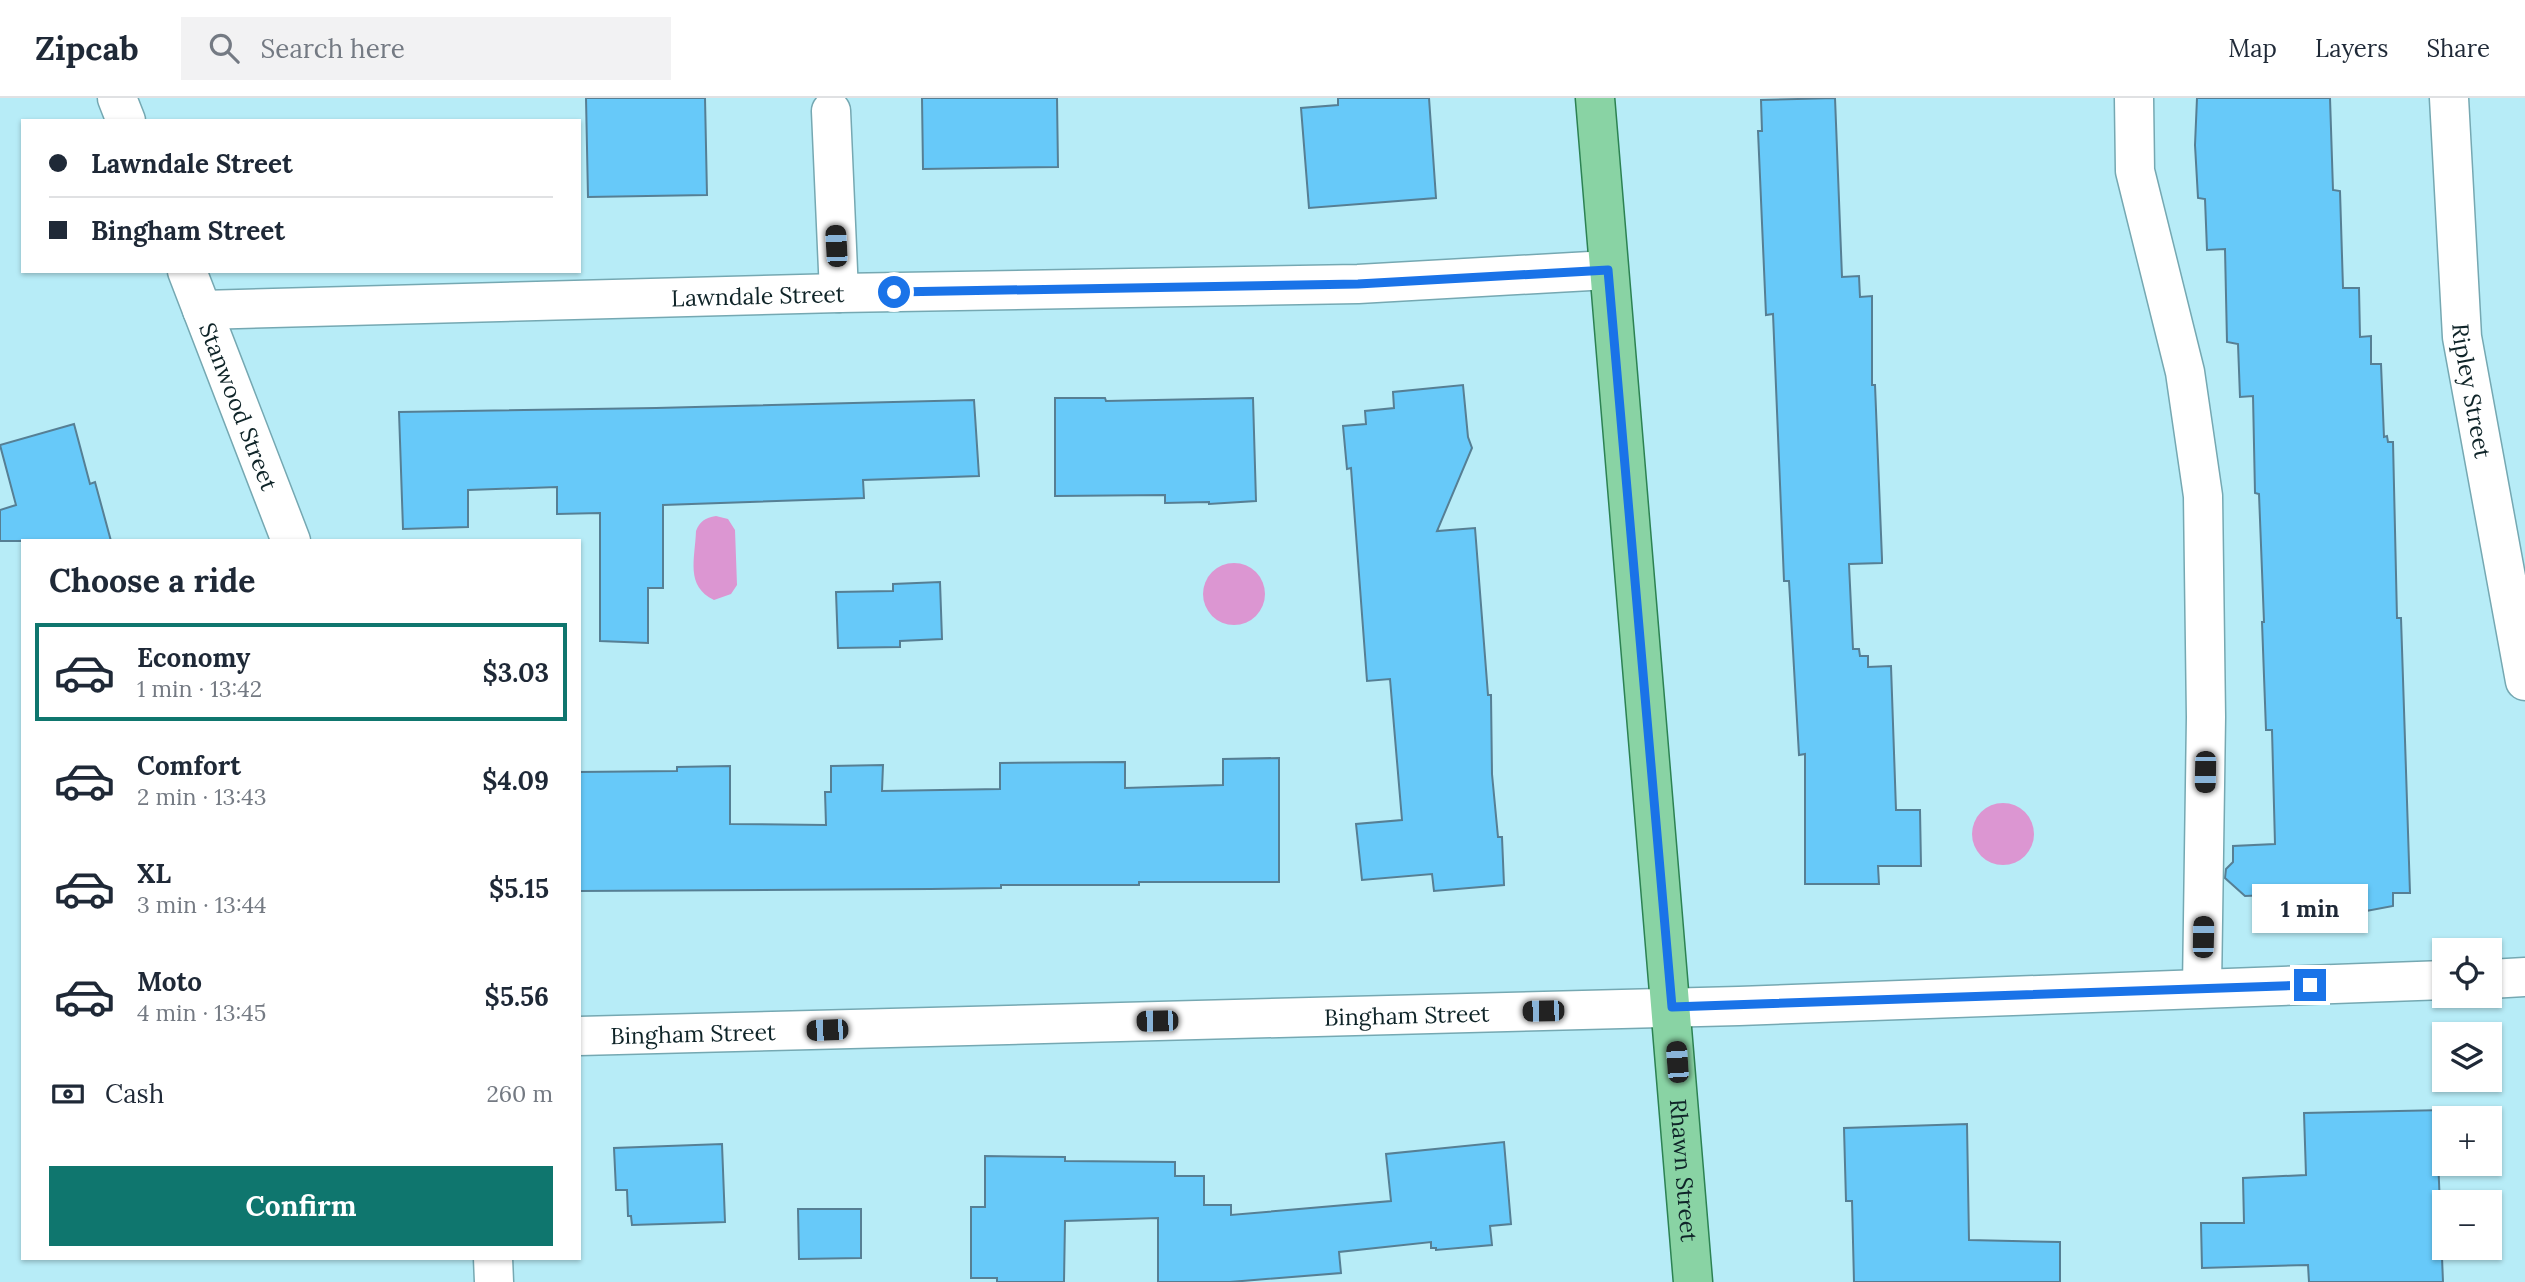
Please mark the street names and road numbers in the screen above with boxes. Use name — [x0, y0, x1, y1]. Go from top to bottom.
street label: Lawndale Street — [671, 278, 845, 312]
street label: Stanwood Street — [194, 318, 285, 494]
street label: Ripley Street — [2447, 323, 2498, 461]
street label: Bingham Street — [1324, 998, 1490, 1031]
street label: Bingham Street — [610, 1016, 776, 1050]
street label: Rhawn Street — [1664, 1098, 1704, 1243]

